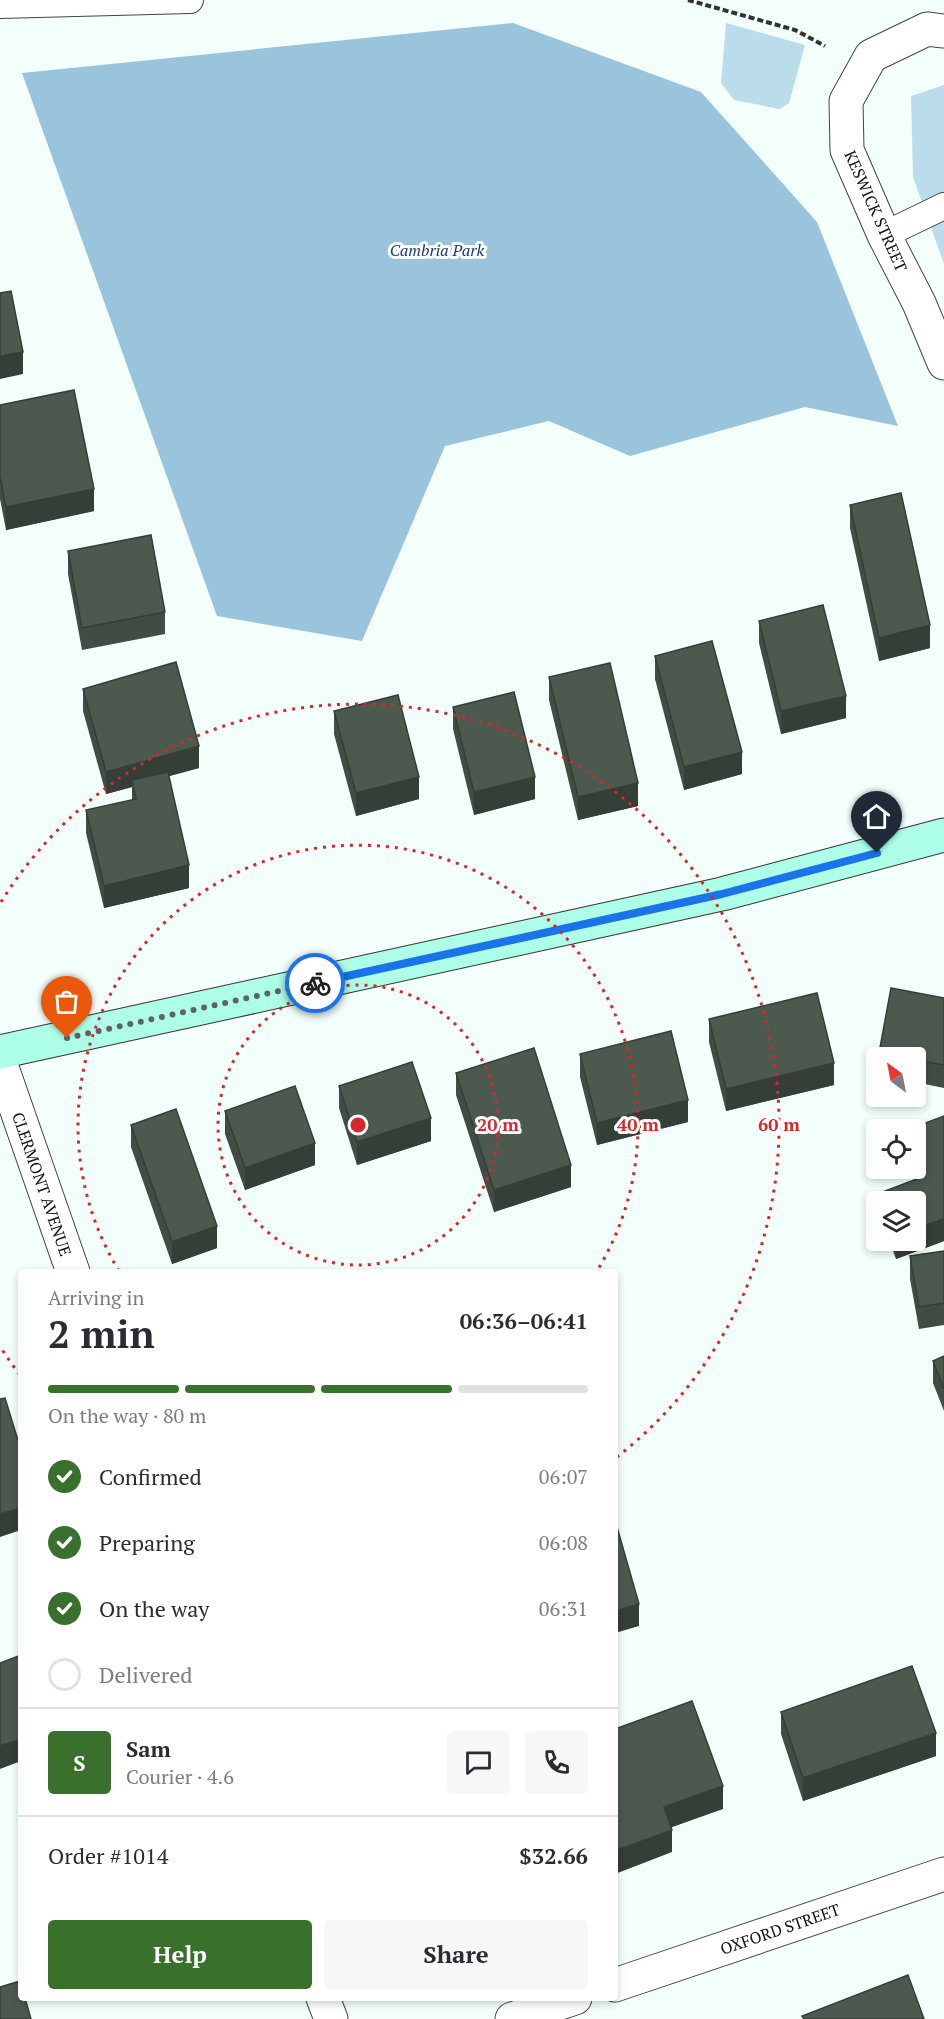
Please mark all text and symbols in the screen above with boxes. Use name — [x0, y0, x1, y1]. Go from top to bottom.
street label: KESWICK STREET — [839, 147, 913, 275]
park label: Cambria Park — [390, 239, 484, 261]
pin — [851, 791, 902, 853]
icon: home — [860, 800, 893, 833]
courier — [285, 953, 345, 1013]
icon: bike — [299, 967, 332, 1000]
pin — [41, 976, 92, 1038]
icon: bag — [50, 985, 83, 1018]
north arrow — [866, 1047, 926, 1107]
map controls — [866, 1047, 926, 1251]
street label: CLERMONT AVENUE — [7, 1109, 77, 1259]
text: 20 m — [477, 1112, 519, 1136]
text: 40 m — [617, 1112, 659, 1136]
text: 60 m — [758, 1112, 800, 1136]
centre of rings — [348, 1115, 368, 1135]
button: locate — [866, 1119, 926, 1179]
button: layers — [866, 1191, 926, 1251]
text: Arriving in — [48, 1284, 144, 1311]
text: 06:36–06:41 — [460, 1306, 588, 1335]
text: 2 min — [48, 1307, 155, 1359]
text: On the way · 80 m — [48, 1402, 206, 1429]
icon: check — [48, 1460, 81, 1493]
text: Confirmed — [99, 1462, 202, 1491]
text: 06:07 — [539, 1463, 588, 1490]
icon: check — [48, 1526, 81, 1559]
text: Preparing — [99, 1528, 195, 1557]
text: 06:08 — [539, 1529, 588, 1556]
icon: check — [48, 1592, 81, 1625]
text: On the way — [99, 1594, 209, 1623]
text: 06:31 — [539, 1595, 588, 1622]
text: Delivered — [99, 1660, 192, 1689]
button: chat — [447, 1731, 510, 1794]
button: phone — [525, 1731, 588, 1794]
text: Sam — [126, 1734, 171, 1763]
text: S — [73, 1748, 86, 1777]
text: Courier · 4.6 — [126, 1763, 234, 1790]
text: Order #1014 — [48, 1841, 168, 1870]
text: $32.66 — [519, 1841, 588, 1870]
street label: OXFORD STREET — [717, 1898, 843, 1960]
button: Help — [48, 1920, 312, 1989]
button: Share — [324, 1920, 588, 1989]

